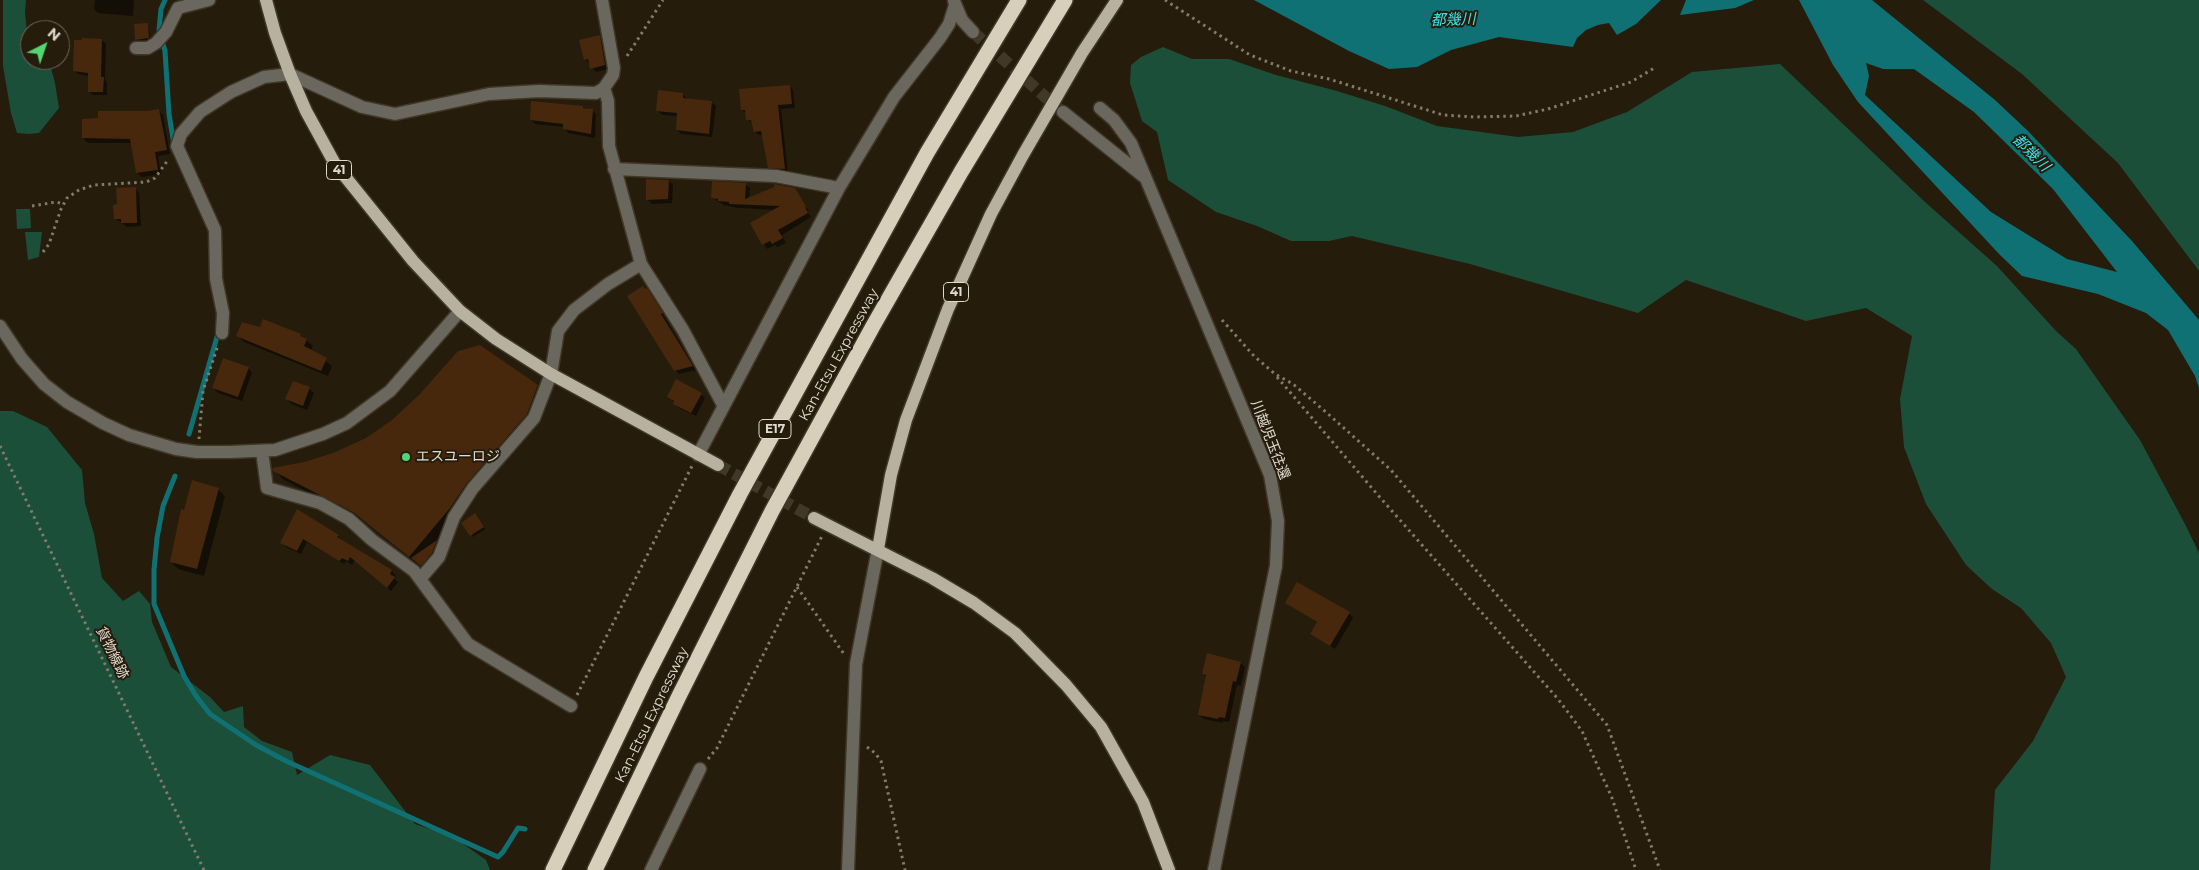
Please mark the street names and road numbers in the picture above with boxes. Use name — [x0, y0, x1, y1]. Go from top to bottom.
road number: 41 — [326, 160, 352, 180]
road number: 41 — [944, 282, 968, 302]
street label: Kan-Etsu Expressway — [796, 286, 882, 424]
street label: 川越児玉往還 — [1247, 398, 1293, 482]
road number: E17 — [759, 419, 791, 438]
street label: 貨物線跡 — [92, 624, 132, 682]
street label: Kan-Etsu Expressway — [612, 644, 692, 786]

